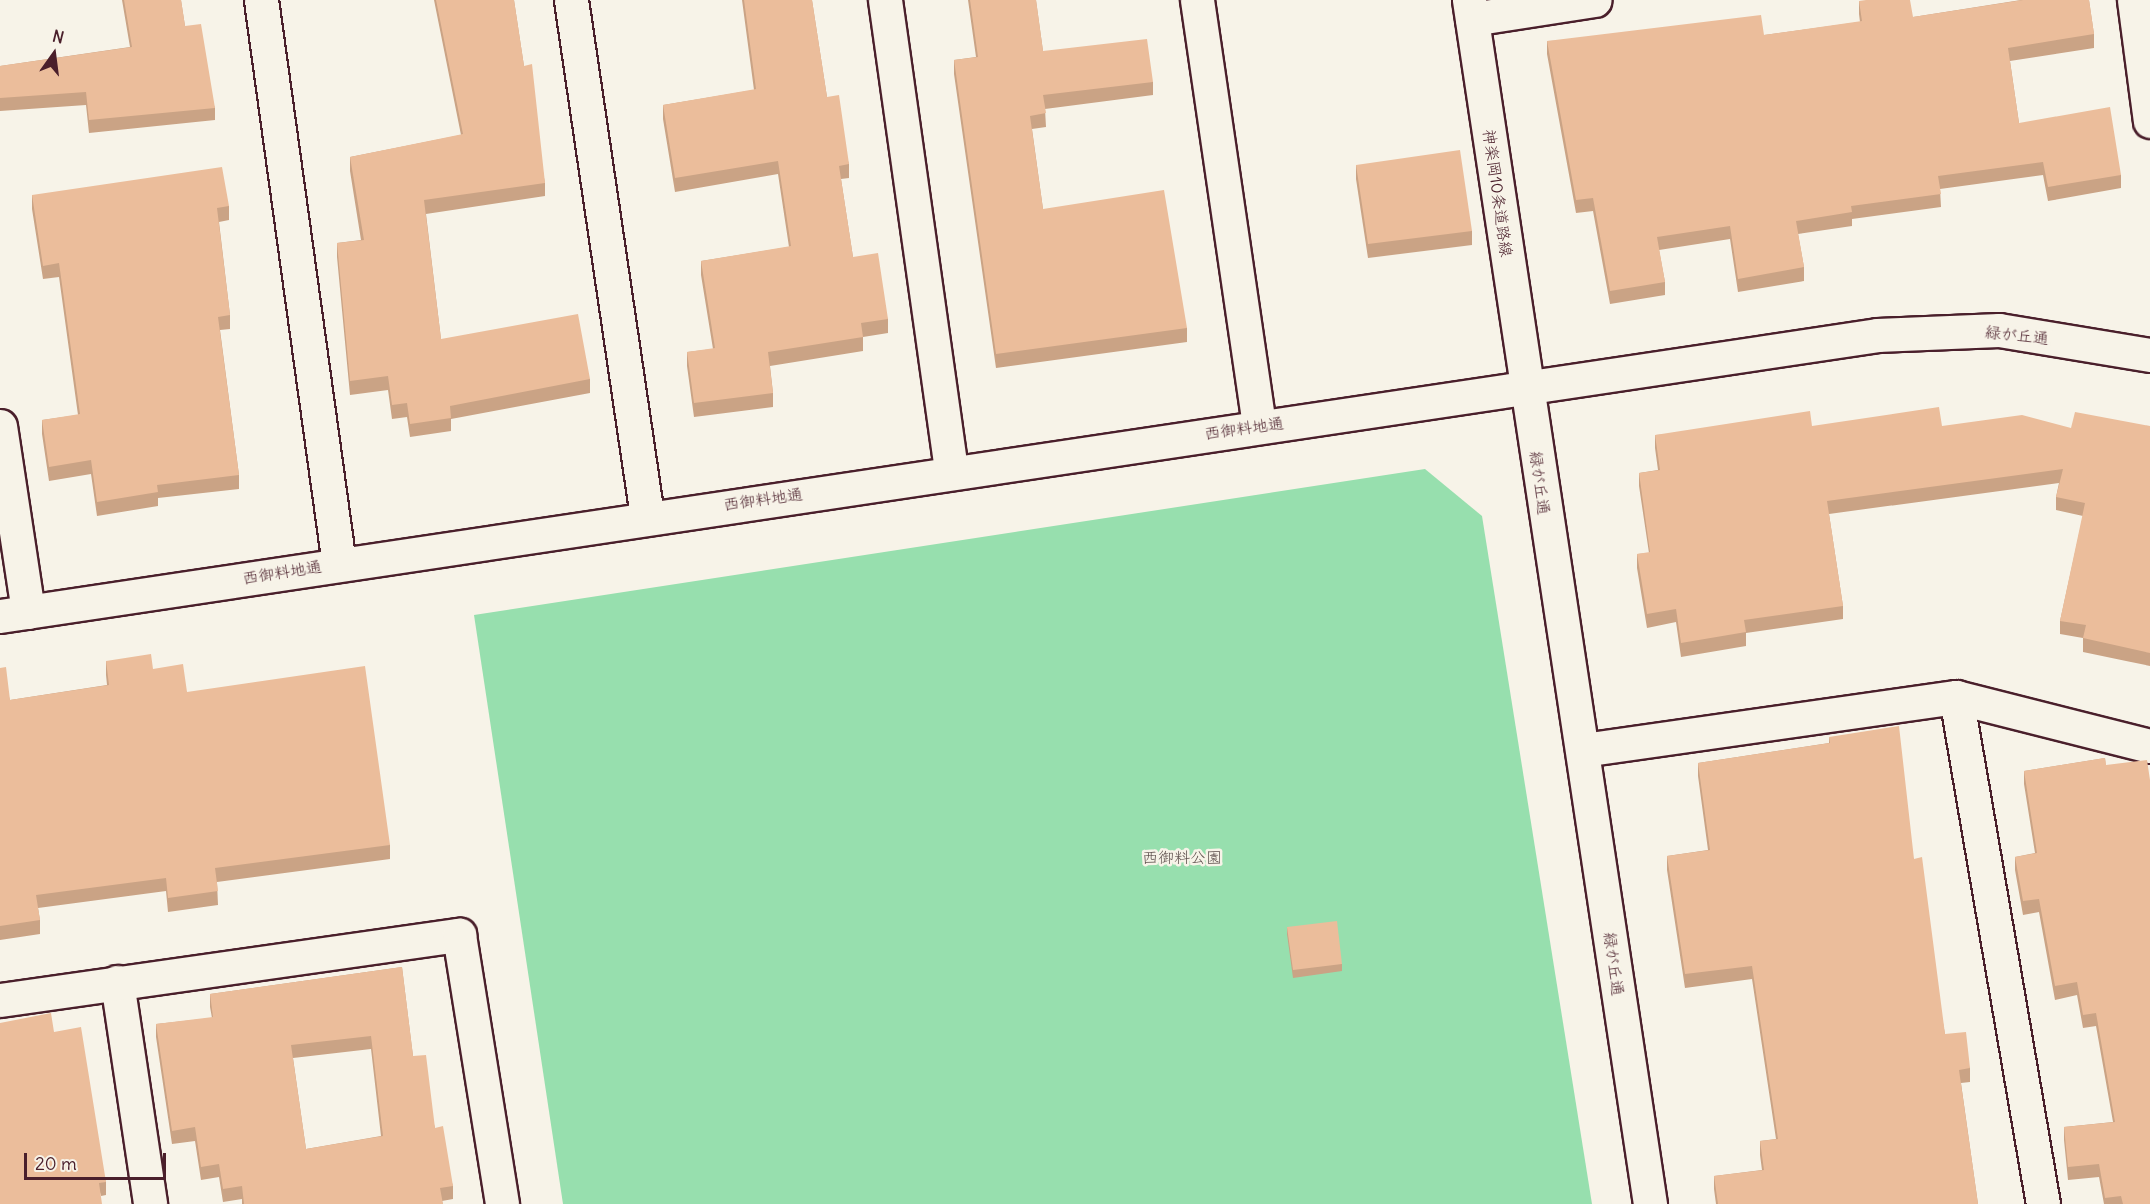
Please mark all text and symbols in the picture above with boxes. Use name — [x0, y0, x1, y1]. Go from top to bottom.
north arrow — [24, 24, 84, 84]
text: N — [51, 25, 66, 48]
street label: 神楽岡10条道路線 — [1480, 128, 1516, 258]
street label: 緑が丘通 — [1984, 322, 2050, 348]
street label: 西御料地通 — [1203, 413, 1285, 443]
street label: 緑が丘通 — [1526, 450, 1554, 516]
street label: 西御料地通 — [722, 484, 804, 514]
street label: 西御料地通 — [241, 556, 323, 588]
park label: 西御料公園 — [1142, 847, 1222, 867]
street label: 緑が丘通 — [1600, 931, 1628, 997]
scale bar — [27, 1141, 170, 1179]
text: 20 m — [35, 1152, 77, 1175]

